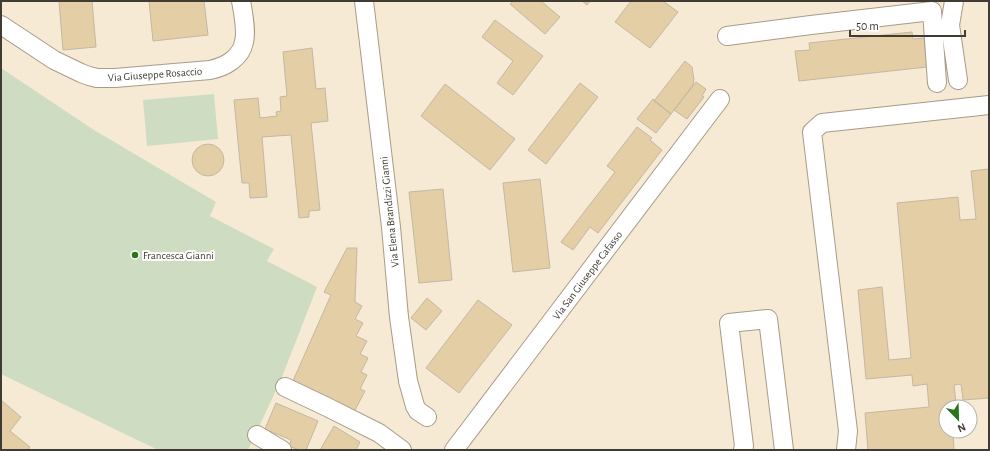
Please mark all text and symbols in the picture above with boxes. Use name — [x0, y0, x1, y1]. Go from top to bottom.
scale bar — [850, 12, 965, 38]
text: 50 m — [856, 20, 879, 32]
street label: Via Giuseppe Rosaccio — [107, 66, 203, 83]
street label: Via Elena Brandizzi Gianni — [378, 156, 401, 268]
street label: Via San Giuseppe Cafasso — [551, 229, 624, 322]
marker: Francesca Gianni — [130, 250, 140, 260]
place label: Francesca Gianni — [143, 250, 214, 261]
north arrow — [938, 399, 978, 439]
text: N — [956, 421, 967, 434]

